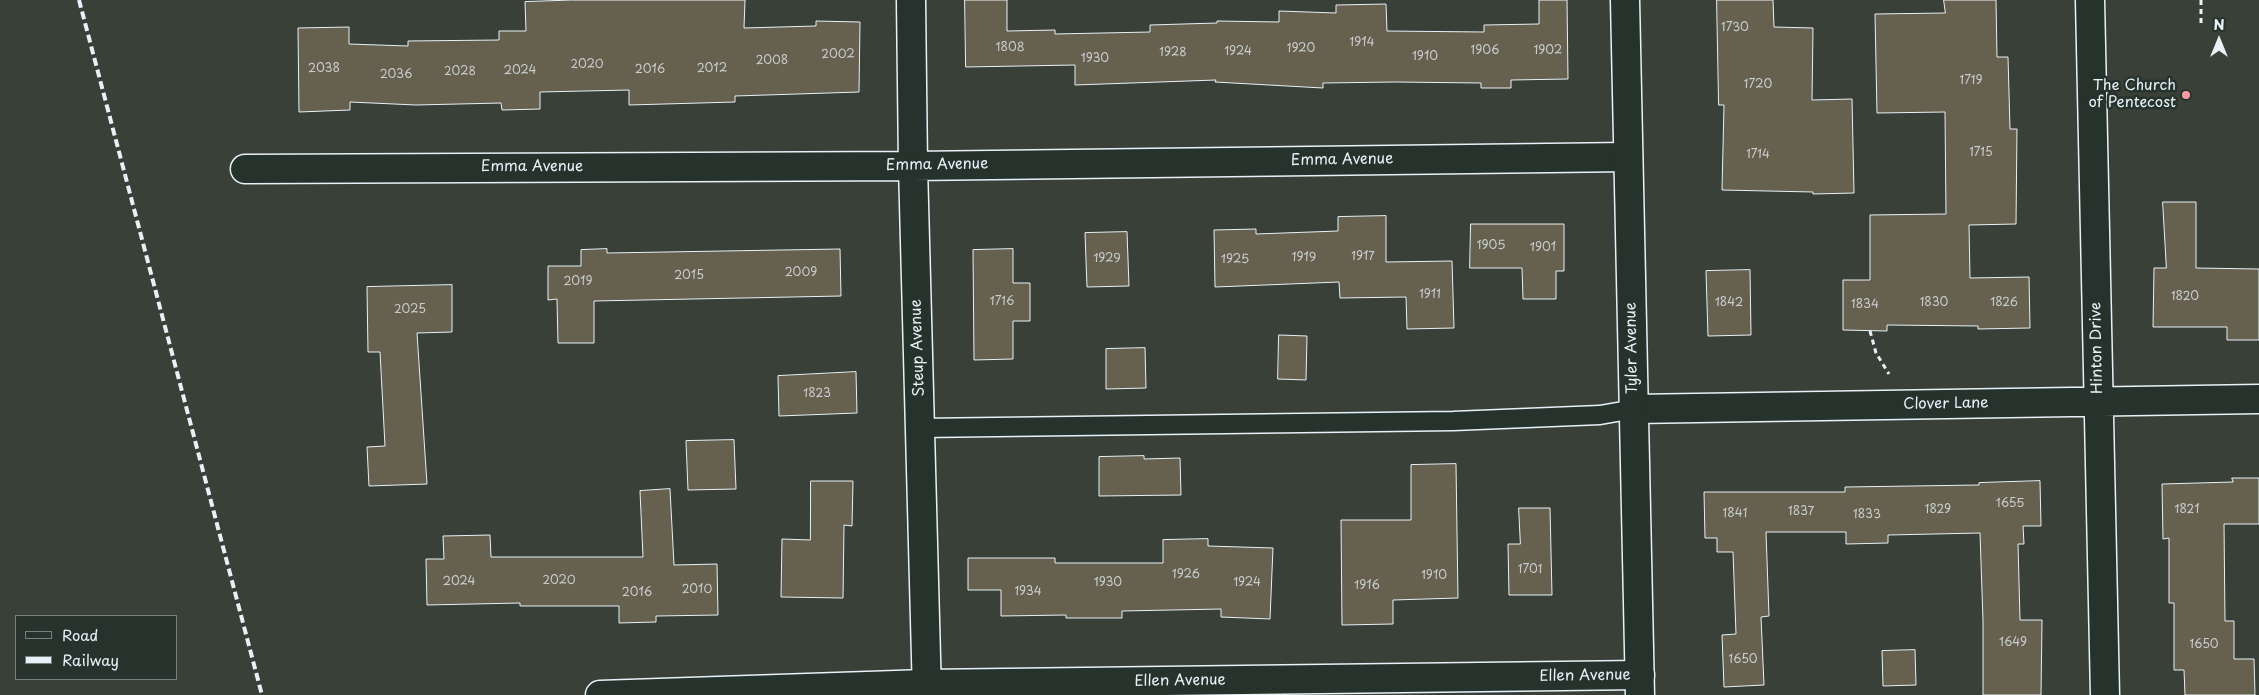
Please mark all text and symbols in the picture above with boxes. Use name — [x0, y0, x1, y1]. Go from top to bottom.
text: N — [2213, 14, 2225, 35]
north arrow — [2194, 15, 2244, 65]
house number: 1730 — [1721, 21, 1749, 35]
house number: 1914 — [1349, 36, 1375, 50]
house number: 1808 — [995, 41, 1025, 55]
house number: 1920 — [1287, 42, 1315, 56]
house number: 1906 — [1471, 44, 1499, 58]
house number: 1902 — [1534, 44, 1562, 58]
house number: 1924 — [1224, 45, 1252, 59]
house number: 1928 — [1159, 46, 1187, 60]
house number: 2002 — [821, 48, 855, 62]
house number: 1910 — [1412, 50, 1438, 64]
house number: 1930 — [1081, 52, 1109, 66]
house number: 2008 — [756, 54, 788, 68]
house number: 2020 — [570, 58, 604, 72]
house number: 2038 — [308, 62, 340, 76]
house number: 2012 — [697, 62, 727, 76]
house number: 2016 — [635, 63, 665, 77]
house number: 2024 — [504, 64, 536, 78]
house number: 2028 — [444, 65, 476, 79]
house number: 2036 — [380, 68, 412, 82]
house number: 1719 — [1960, 74, 1982, 88]
place label: The Church of Pentecost — [2088, 77, 2176, 112]
house number: 1720 — [1744, 78, 1772, 92]
marker: The Church of Pentecost — [2180, 89, 2192, 101]
house number: 1715 — [1969, 146, 1993, 160]
house number: 1714 — [1746, 148, 1770, 162]
street label: Emma Avenue — [1291, 150, 1393, 170]
street label: Emma Avenue — [886, 155, 988, 175]
street label: Emma Avenue — [481, 158, 583, 176]
house number: 1905 — [1477, 239, 1505, 253]
house number: 1901 — [1530, 241, 1556, 255]
house number: 1917 — [1351, 250, 1375, 264]
house number: 1919 — [1292, 251, 1316, 265]
house number: 1929 — [1093, 252, 1121, 266]
house number: 1925 — [1221, 253, 1249, 267]
house number: 2009 — [785, 266, 817, 280]
house number: 2015 — [674, 269, 704, 283]
house number: 2019 — [563, 275, 593, 289]
house number: 1911 — [1419, 288, 1441, 302]
house number: 1820 — [2171, 290, 2199, 304]
house number: 1716 — [990, 295, 1014, 309]
house number: 1842 — [1715, 296, 1743, 310]
house number: 1830 — [1920, 296, 1948, 310]
house number: 1826 — [1990, 296, 2018, 310]
house number: 1834 — [1851, 298, 1879, 312]
street label: Steup Avenue — [907, 299, 929, 397]
street label: Tyler Avenue — [1622, 302, 1642, 394]
street label: Hinton Drive — [2087, 302, 2107, 394]
house number: 2025 — [394, 303, 426, 317]
house number: 1823 — [803, 387, 831, 401]
street label: Clover Lane — [1903, 394, 1989, 414]
house number: 1655 — [1996, 497, 2024, 511]
house number: 1829 — [1925, 503, 1951, 517]
house number: 1821 — [2174, 503, 2200, 517]
house number: 1837 — [1788, 505, 1814, 519]
house number: 1841 — [1723, 507, 1747, 521]
house number: 1833 — [1853, 508, 1881, 522]
house number: 1701 — [1518, 563, 1542, 577]
house number: 1926 — [1172, 568, 1200, 582]
house number: 1910 — [1421, 569, 1447, 583]
house number: 2020 — [542, 574, 576, 588]
house number: 2024 — [443, 575, 475, 589]
house number: 1930 — [1094, 576, 1122, 590]
house number: 1924 — [1233, 576, 1261, 590]
house number: 1916 — [1354, 579, 1380, 593]
house number: 2010 — [682, 583, 712, 597]
house number: 1934 — [1014, 585, 1042, 599]
house number: 2016 — [622, 586, 652, 600]
legend — [15, 615, 178, 680]
text: Road — [62, 623, 98, 646]
house number: 1649 — [1999, 636, 2027, 650]
house number: 1650 — [2189, 638, 2219, 652]
text: Railway — [62, 648, 119, 671]
house number: 1650 — [1728, 653, 1758, 667]
street label: Ellen Avenue — [1539, 666, 1631, 686]
street label: Ellen Avenue — [1134, 671, 1226, 691]

